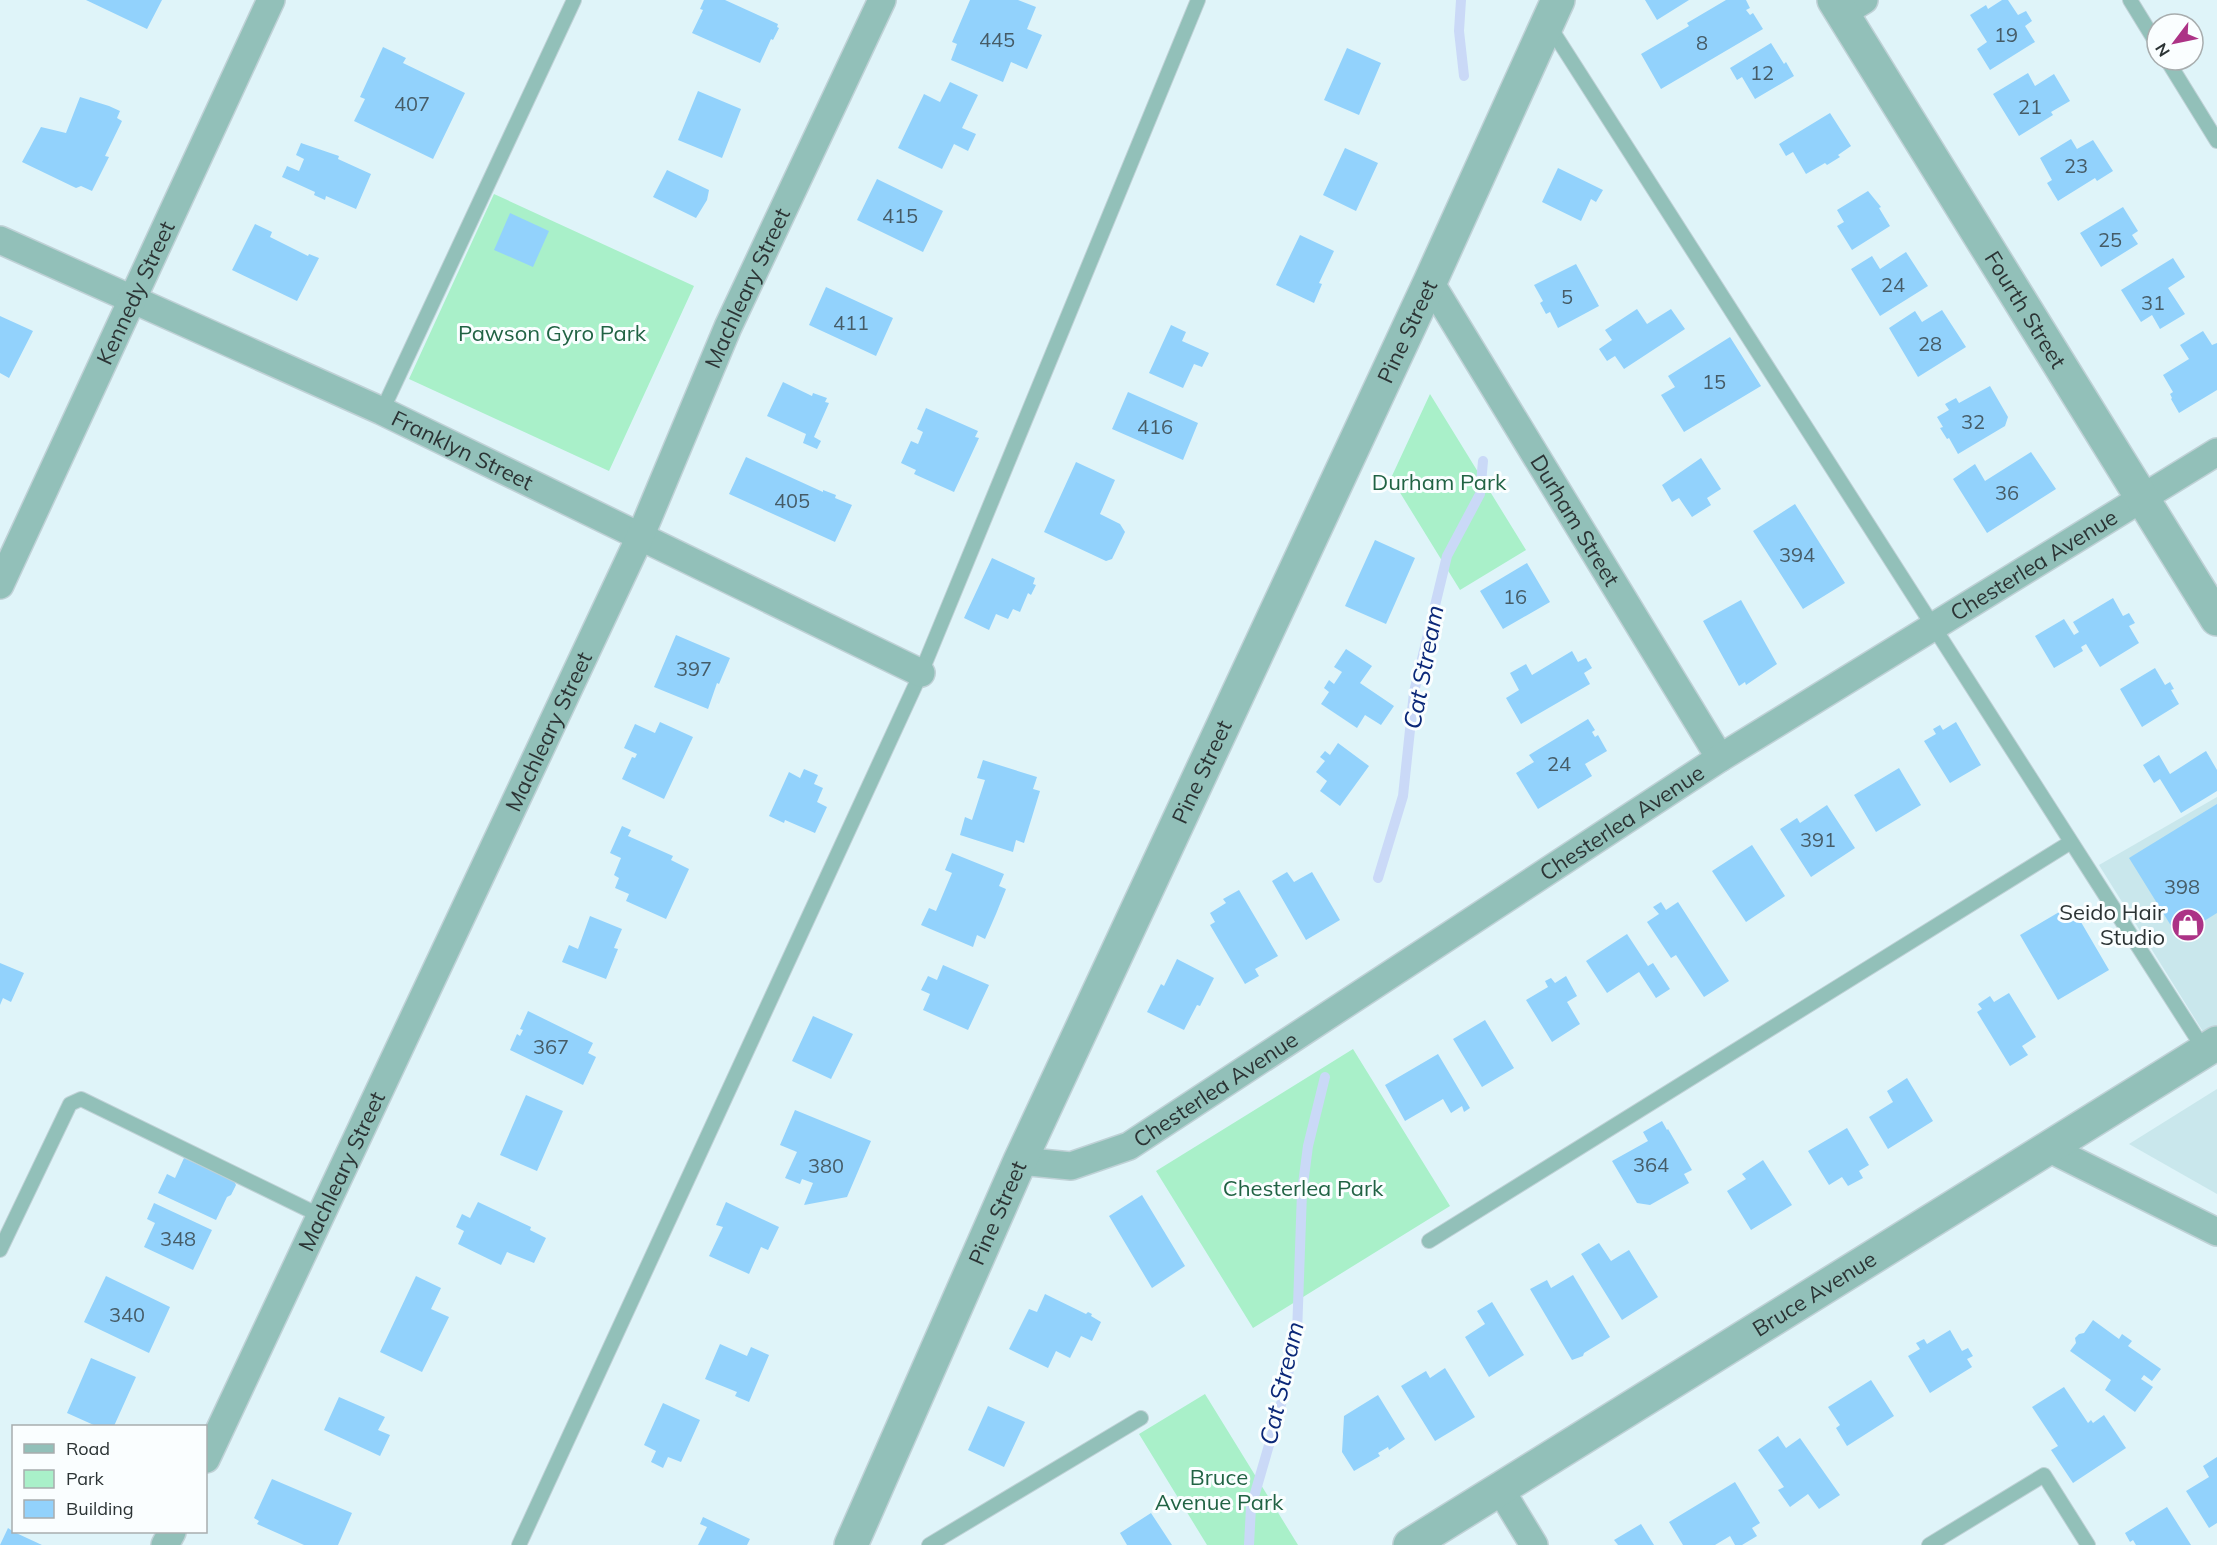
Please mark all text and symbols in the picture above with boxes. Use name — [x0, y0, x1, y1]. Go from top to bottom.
north arrow — [2145, 12, 2205, 72]
house number: 19 — [1994, 22, 2018, 47]
house number: 445 — [979, 27, 1015, 52]
house number: 8 — [1696, 30, 1708, 55]
text: N — [2151, 40, 2174, 60]
house number: 12 — [1750, 60, 1774, 85]
house number: 407 — [394, 91, 430, 116]
house number: 21 — [2018, 94, 2042, 119]
house number: 23 — [2064, 153, 2088, 178]
street label: Machleary Street — [698, 203, 796, 372]
house number: 415 — [882, 203, 918, 228]
street label: Kennedy Street — [90, 216, 181, 369]
house number: 25 — [2098, 227, 2122, 252]
street label: Fourth Street — [1979, 246, 2073, 374]
house number: 24 — [1881, 272, 1905, 297]
street label: Pine Street — [1371, 275, 1443, 388]
house number: 5 — [1561, 284, 1573, 309]
house number: 31 — [2141, 290, 2165, 315]
house number: 411 — [833, 310, 869, 335]
park label: Pawson Gyro Park — [458, 319, 647, 347]
house number: 28 — [1918, 331, 1942, 356]
house number: 15 — [1702, 369, 1726, 394]
street label: Franklyn Street — [387, 404, 538, 496]
house number: 32 — [1961, 409, 1985, 434]
house number: 416 — [1137, 414, 1173, 439]
street label: Durham Street — [1524, 449, 1626, 592]
park label: Durham Park — [1372, 468, 1507, 496]
house number: 36 — [1995, 480, 2019, 505]
house number: 405 — [774, 488, 810, 513]
street label: Chesterlea Avenue — [1945, 503, 2122, 627]
house number: 394 — [1779, 542, 1815, 567]
house number: 16 — [1503, 584, 1527, 609]
water label: Cat Stream — [1396, 603, 1450, 731]
street label: Machleary Street — [499, 647, 598, 816]
house number: 397 — [676, 656, 712, 681]
street label: Pine Street — [1165, 715, 1238, 828]
house number: 24 — [1547, 751, 1571, 776]
street label: Chesterlea Avenue — [1534, 758, 1709, 887]
house number: 391 — [1800, 827, 1836, 852]
house number: 398 — [2164, 874, 2200, 899]
place label: Seido Hair Studio — [2059, 898, 2165, 951]
shop icon: Seido Hair Studio — [2170, 907, 2206, 943]
street label: Chesterlea Avenue — [1128, 1025, 1303, 1153]
house number: 367 — [533, 1034, 569, 1059]
street label: Machleary Street — [292, 1087, 391, 1256]
house number: 364 — [1633, 1152, 1669, 1177]
house number: 380 — [808, 1153, 844, 1178]
street label: Pine Street — [962, 1156, 1033, 1269]
park label: Chesterlea Park — [1223, 1174, 1384, 1202]
house number: 348 — [160, 1226, 196, 1251]
street label: Bruce Avenue — [1747, 1245, 1881, 1343]
house number: 340 — [109, 1302, 145, 1327]
water label: Cat Stream — [1252, 1318, 1310, 1448]
legend — [12, 1425, 207, 1533]
text: Road — [66, 1437, 110, 1460]
park label: Bruce Avenue Park — [1155, 1463, 1284, 1516]
text: Park — [66, 1467, 105, 1490]
text: Building — [66, 1497, 134, 1520]

